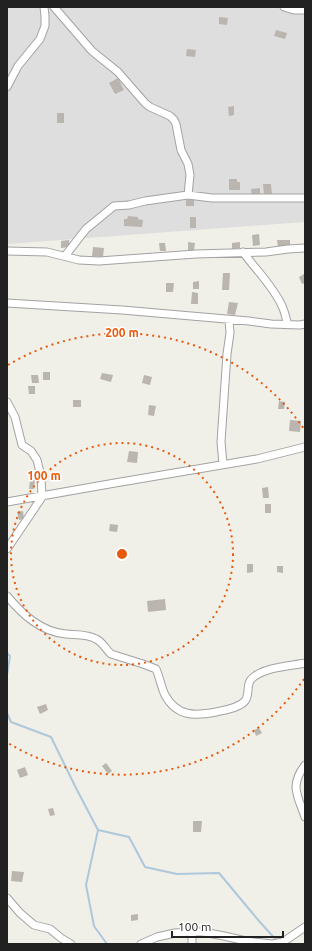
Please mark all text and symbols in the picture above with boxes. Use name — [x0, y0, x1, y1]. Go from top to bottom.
text: 200 m — [105, 326, 139, 339]
text: 100 m — [27, 469, 61, 482]
centre of rings — [115, 547, 129, 561]
scale bar — [172, 913, 283, 939]
text: 100 m — [178, 920, 211, 933]

